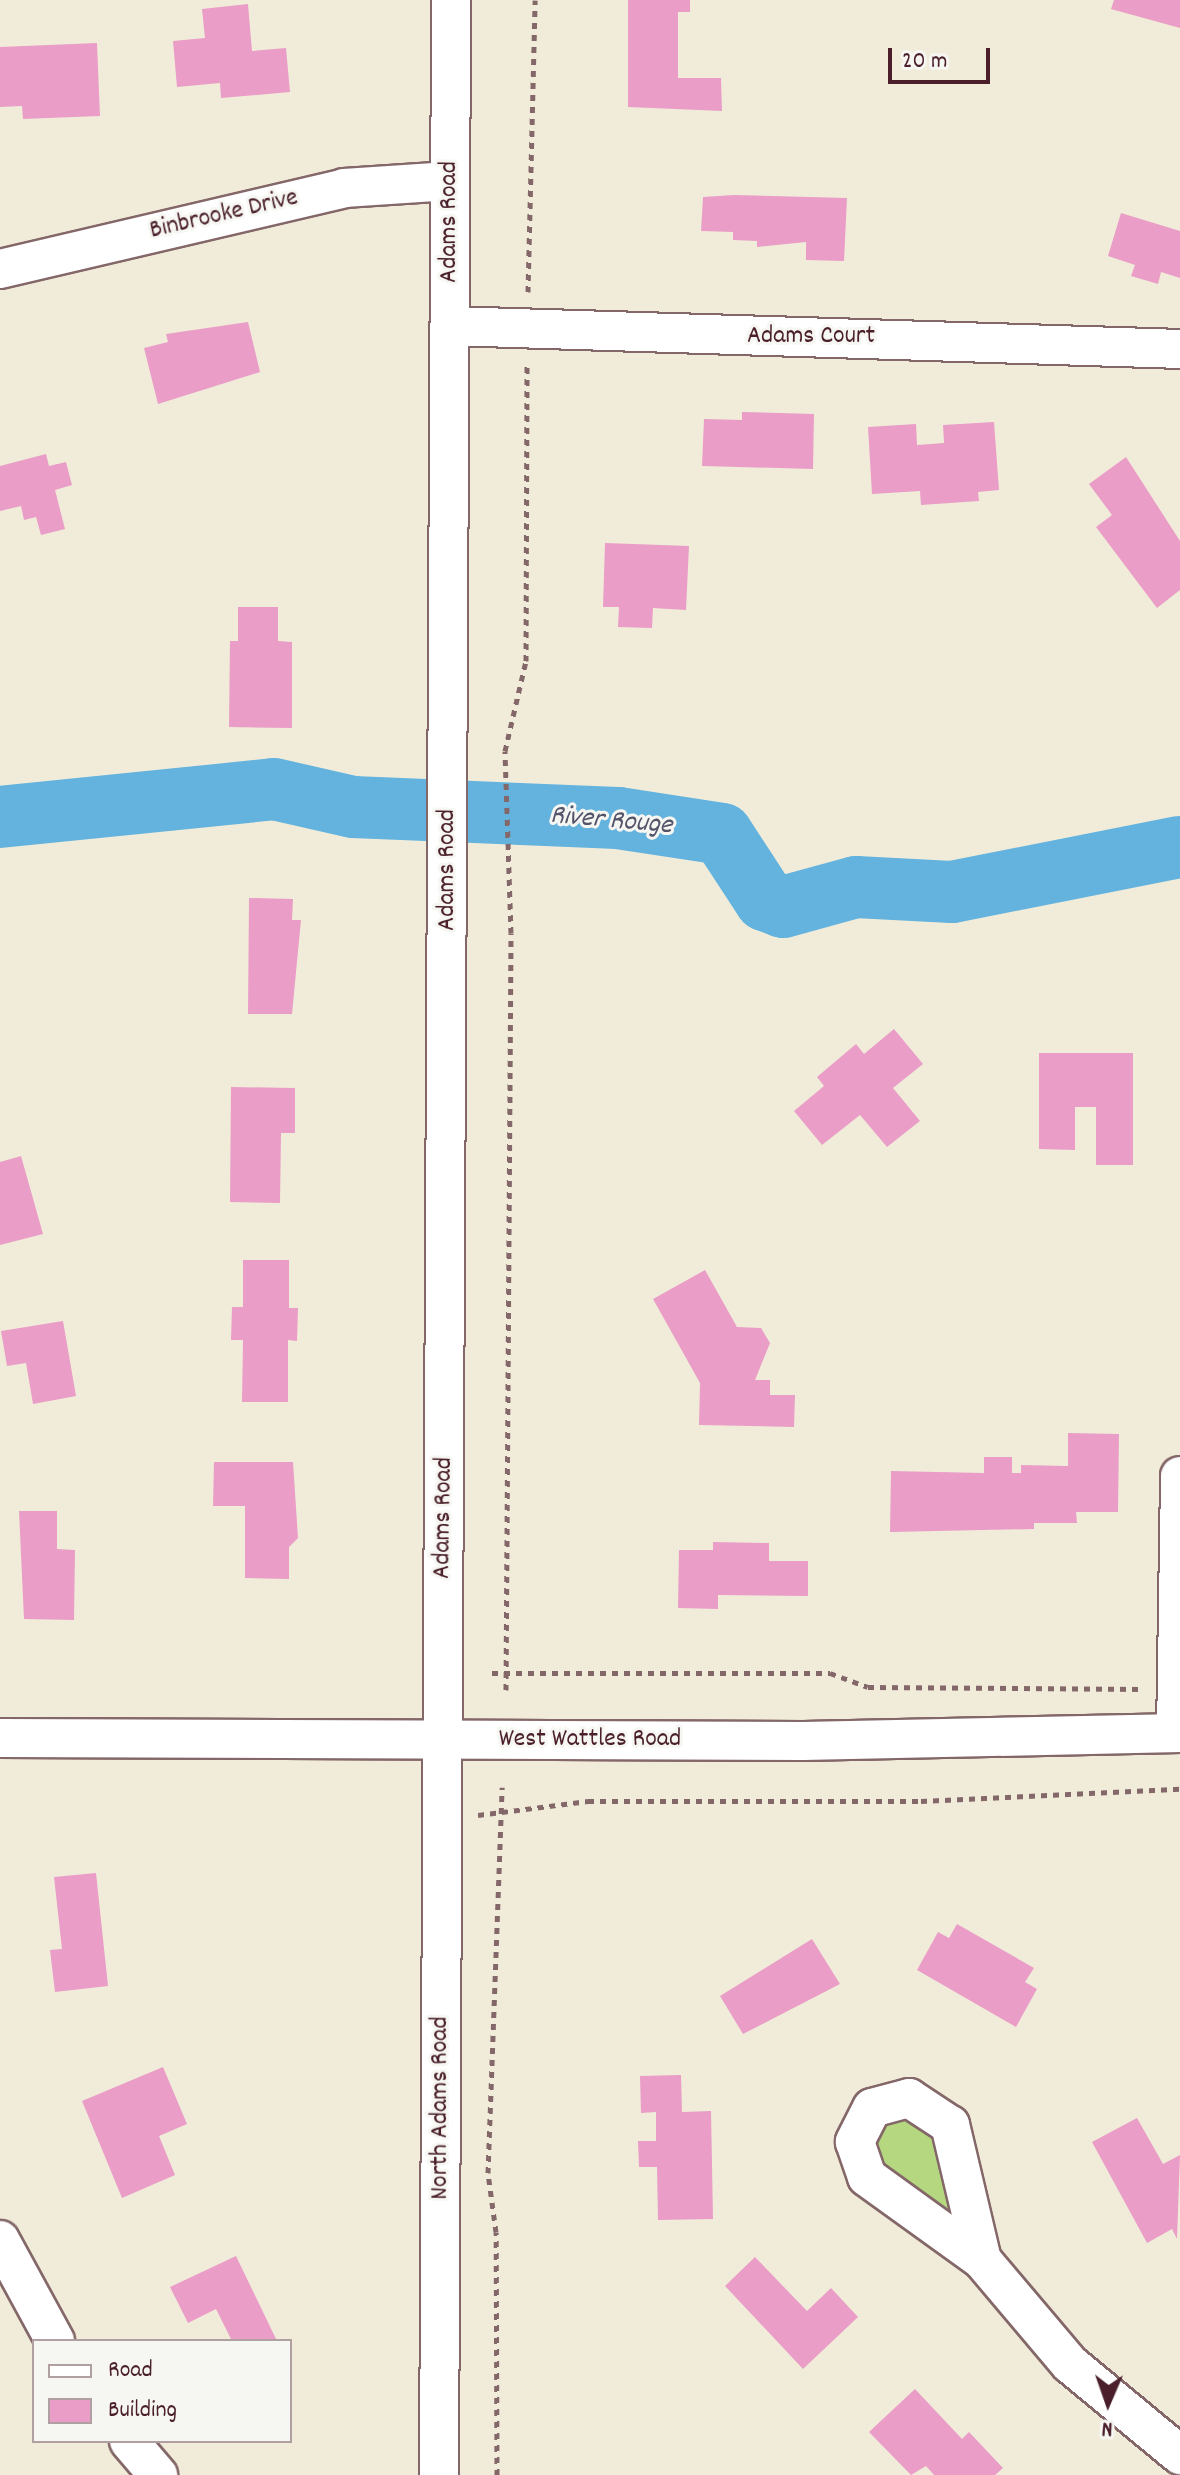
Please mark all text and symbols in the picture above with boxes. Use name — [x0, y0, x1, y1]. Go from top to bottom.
scale bar — [892, 32, 994, 82]
text: 20 m — [902, 45, 948, 79]
street label: Adams Road — [434, 161, 466, 283]
street label: Binbrooke Drive — [147, 183, 301, 247]
street label: Adams Court — [747, 321, 875, 353]
water label: River Rouge — [549, 800, 673, 844]
street label: Adams Road — [432, 809, 464, 931]
street label: Adams Road — [427, 1457, 461, 1579]
street label: West Wattles Road — [499, 1724, 681, 1756]
street label: North Adams Road — [425, 2016, 457, 2200]
legend — [32, 2339, 292, 2443]
text: Road — [108, 2354, 153, 2388]
north arrow — [1068, 2363, 1148, 2443]
text: Building — [108, 2394, 177, 2428]
text: N — [1101, 2412, 1113, 2443]

